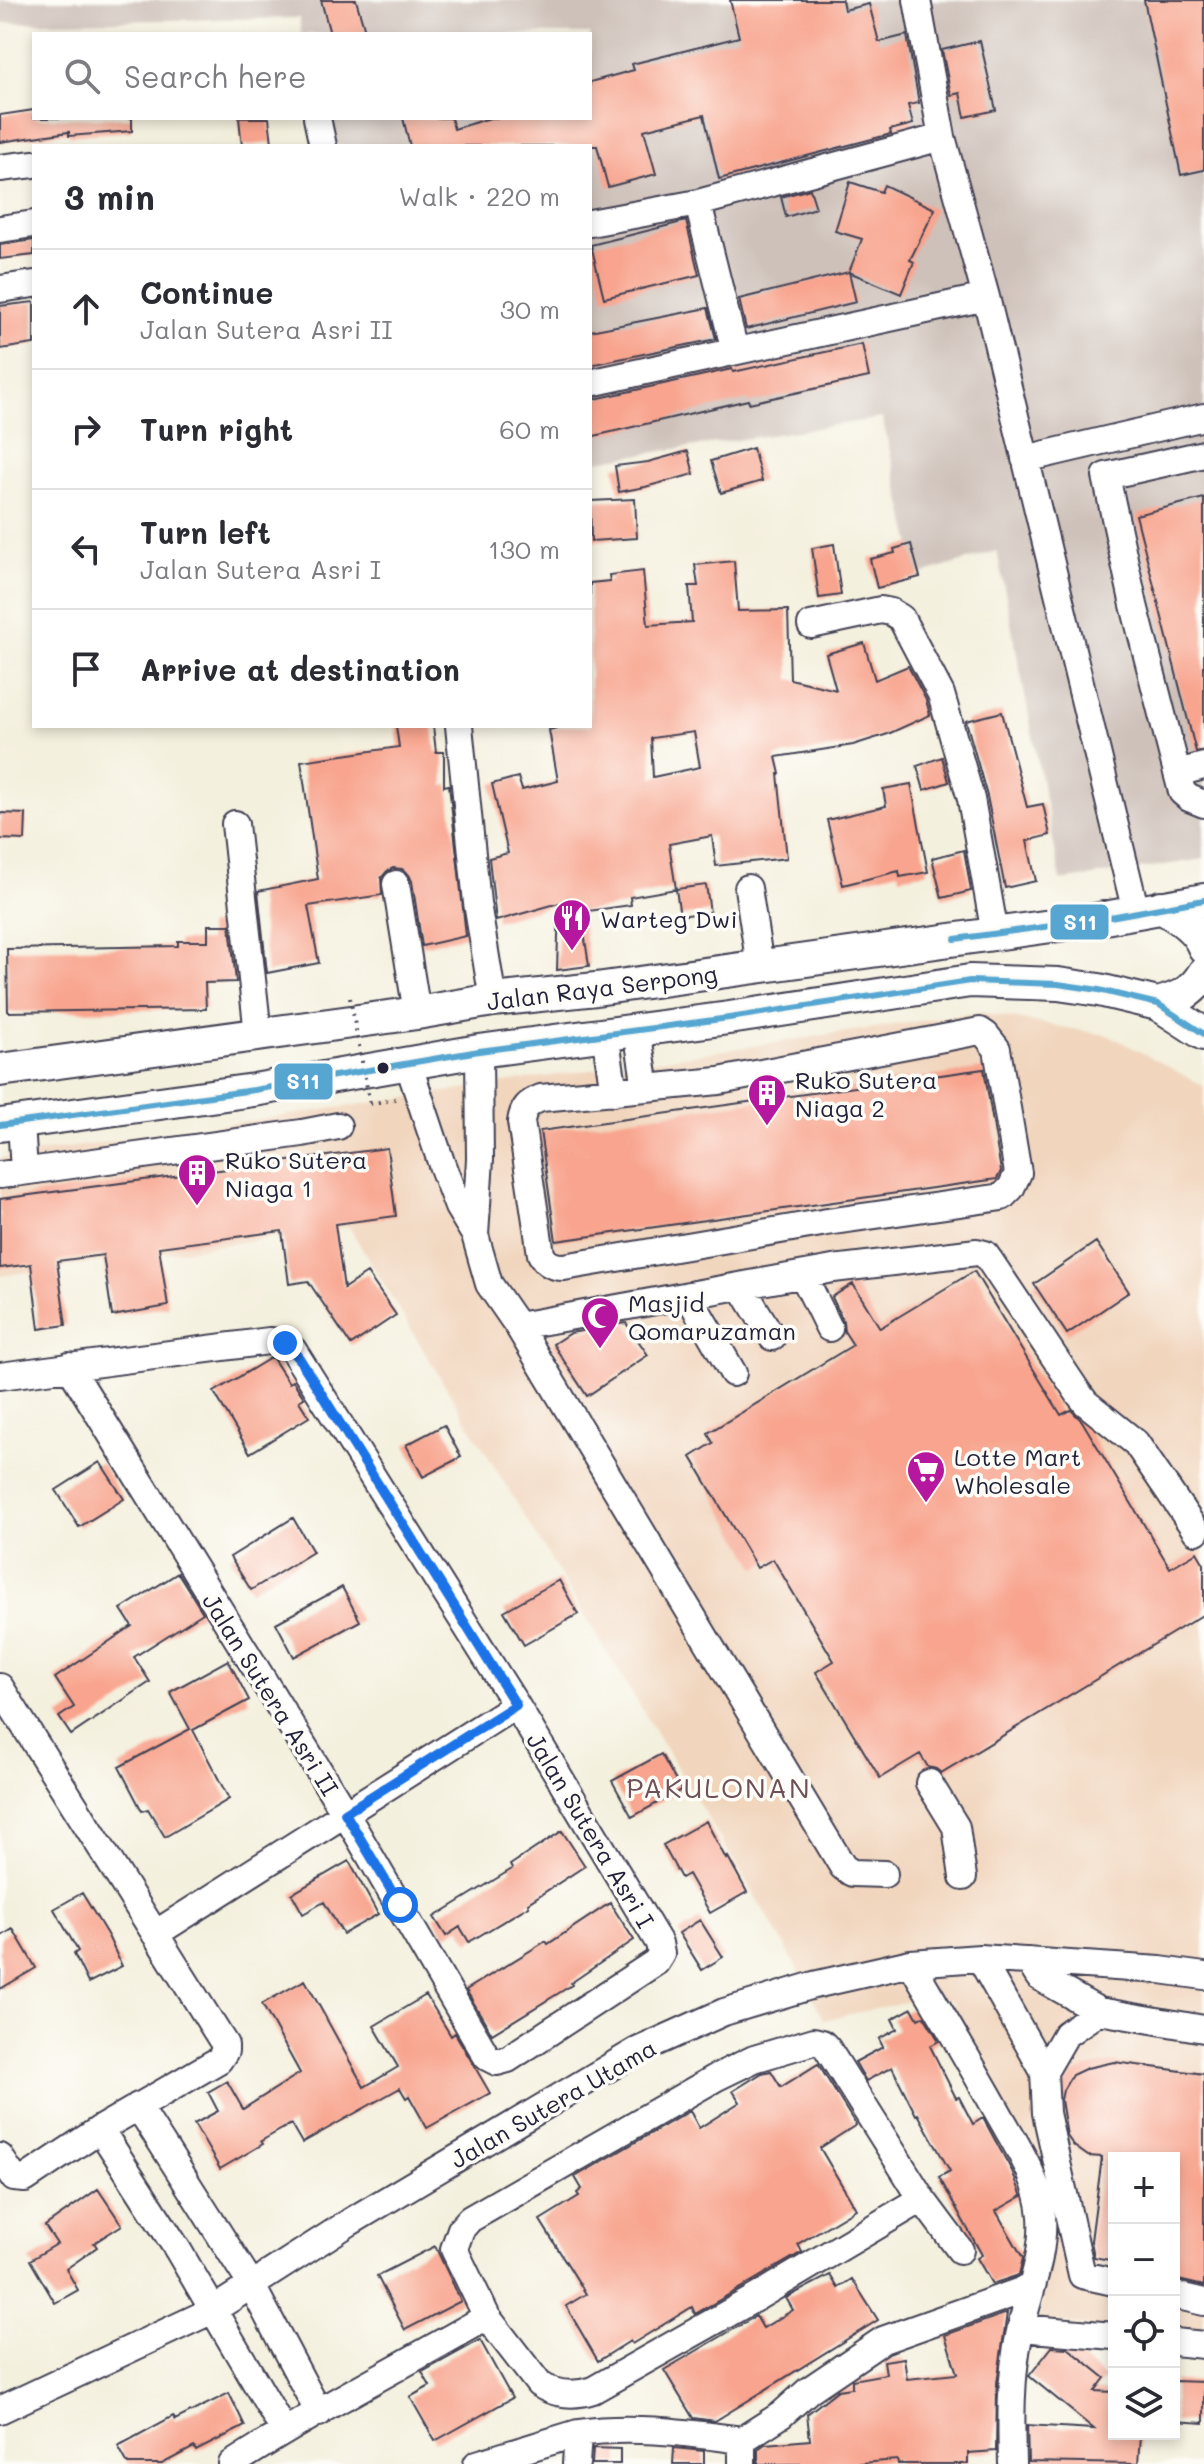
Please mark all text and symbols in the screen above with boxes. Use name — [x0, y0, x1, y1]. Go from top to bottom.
search box — [32, 32, 592, 120]
icon: search — [60, 54, 104, 98]
text: Search here — [124, 56, 307, 96]
text: 3 min — [64, 174, 155, 219]
text: Walk · 220 m — [399, 179, 560, 213]
text: Continue — [140, 272, 273, 312]
icon: ahead — [64, 287, 108, 331]
text: 30 m — [500, 292, 560, 326]
text: Jalan Sutera Asri II — [140, 312, 393, 346]
icon: right — [64, 407, 108, 451]
text: Turn right — [140, 409, 293, 449]
text: 60 m — [499, 412, 560, 446]
text: Turn left — [140, 512, 271, 552]
icon: left — [64, 527, 108, 571]
text: 130 m — [488, 532, 560, 566]
text: Jalan Sutera Asri I — [140, 552, 381, 586]
icon: arrive — [64, 647, 108, 691]
text: Arrive at destination — [140, 649, 460, 689]
restaurant icon: Warteg Dwi — [551, 897, 593, 952]
place label: Warteg Dwi — [600, 903, 738, 934]
line badge: S11 — [1049, 903, 1110, 941]
text: S11 — [1063, 907, 1097, 936]
street label: Jalan Raya Serpong — [485, 957, 719, 1017]
unlabelled marker — [375, 1060, 391, 1076]
line badge: S11 — [273, 1062, 334, 1101]
place label: Ruko Sutera Niaga 2 — [795, 1064, 937, 1123]
text: S11 — [286, 1066, 320, 1095]
building icon: Ruko Sutera Niaga 2 — [746, 1072, 788, 1127]
place label: Ruko Sutera Niaga 1 — [225, 1144, 367, 1203]
building icon: Ruko Sutera Niaga 1 — [176, 1152, 218, 1207]
place label: Masjid Qomaruzaman — [628, 1287, 796, 1346]
mosque icon: Masjid Qomaruzaman — [579, 1295, 621, 1350]
route end — [267, 1325, 303, 1361]
place label: Lotte Mart Wholesale — [954, 1441, 1081, 1500]
supermarket icon: Lotte Mart Wholesale — [905, 1449, 947, 1504]
street label: Jalan Sutera Asri II — [196, 1587, 346, 1801]
street label: Jalan Sutera Asri I — [520, 1727, 662, 1933]
district label: PAKULONAN — [626, 1769, 812, 1805]
route start — [382, 1887, 418, 1923]
street label: Jalan Sutera Utama — [445, 2031, 661, 2175]
map controls — [1108, 2152, 1180, 2440]
button: + — [1108, 2152, 1180, 2224]
button: − — [1108, 2224, 1180, 2296]
button: locate — [1108, 2296, 1180, 2368]
button: layers — [1108, 2368, 1180, 2440]

